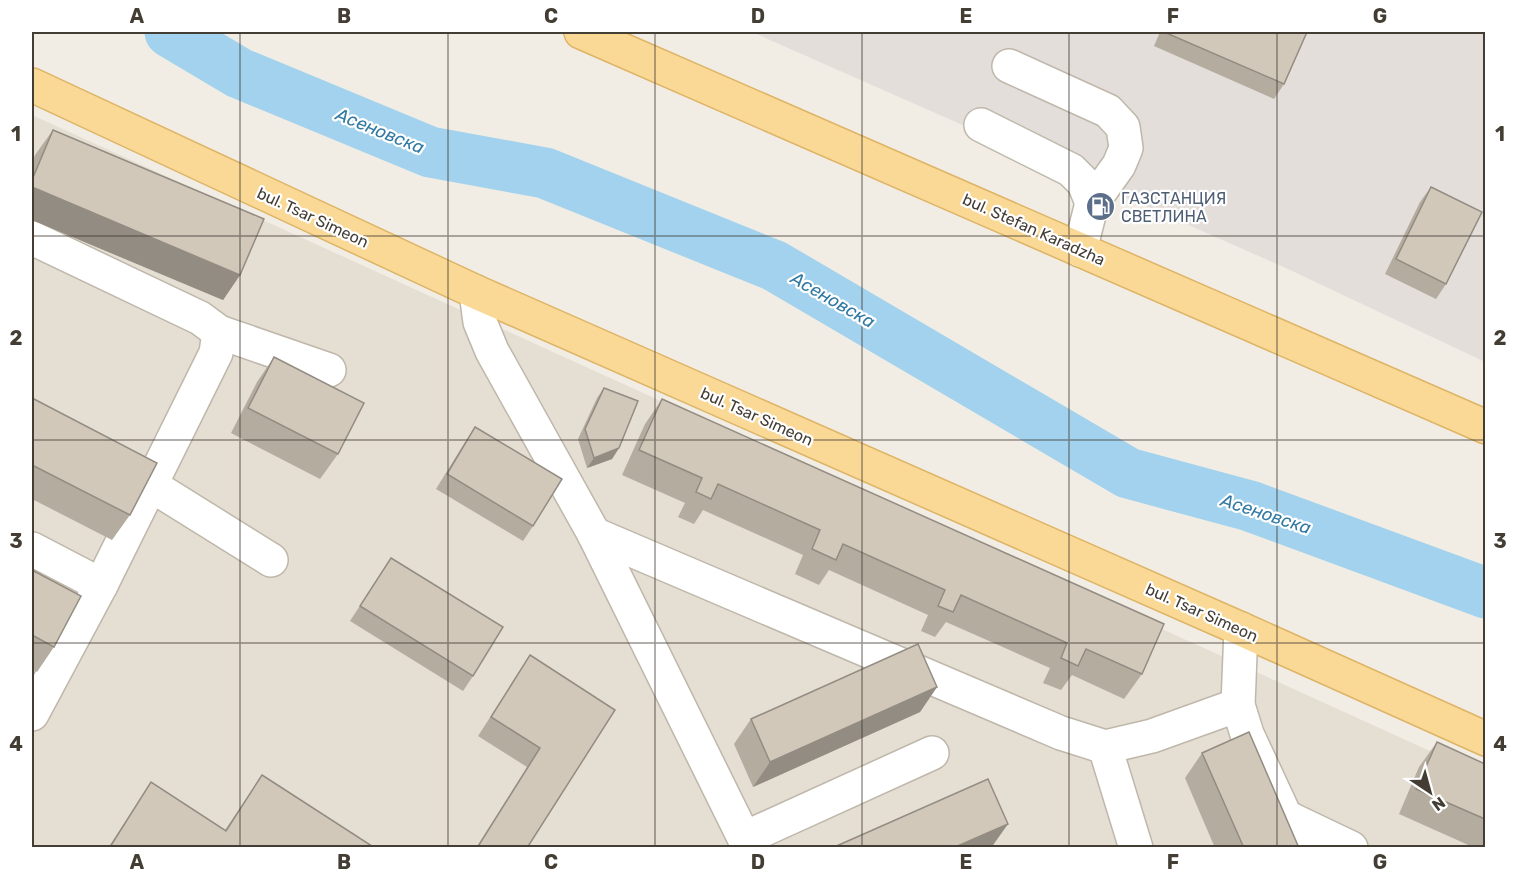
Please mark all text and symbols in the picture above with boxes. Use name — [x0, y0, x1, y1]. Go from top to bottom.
text: A — [130, 4, 145, 28]
text: B — [337, 4, 351, 28]
text: C — [544, 4, 558, 28]
text: D — [751, 4, 765, 28]
text: E — [960, 4, 972, 28]
text: F — [1167, 4, 1179, 28]
text: G — [1373, 4, 1387, 28]
water label: Асеновска — [332, 103, 428, 159]
text: 1 — [11, 122, 21, 146]
text: 1 — [1495, 122, 1505, 146]
street label: bul. Tsar Simeon — [254, 183, 372, 252]
street label: bul. Stefan Karadzha — [960, 189, 1108, 269]
place label: ГАЗСТАНЦИЯ СВЕТЛИНА — [1121, 189, 1226, 226]
fuel station icon: ГАЗСТАНЦИЯ СВЕТЛИНА — [1084, 191, 1116, 223]
water label: Асеновска — [786, 267, 879, 333]
text: 2 — [10, 326, 23, 350]
text: 2 — [1494, 326, 1507, 350]
street label: bul. Tsar Simeon — [698, 383, 816, 450]
water label: Асеновска — [1217, 489, 1314, 539]
text: 3 — [9, 529, 23, 553]
text: 3 — [1493, 529, 1507, 553]
street label: bul. Tsar Simeon — [1143, 579, 1261, 646]
text: 4 — [9, 732, 23, 756]
text: 4 — [1493, 732, 1507, 756]
north arrow — [1400, 762, 1460, 822]
text: N — [1428, 793, 1449, 815]
text: A — [130, 850, 145, 874]
text: B — [337, 850, 351, 874]
text: C — [544, 850, 558, 874]
text: D — [751, 850, 765, 874]
text: E — [960, 850, 972, 874]
text: F — [1167, 850, 1179, 874]
text: G — [1373, 850, 1387, 874]

